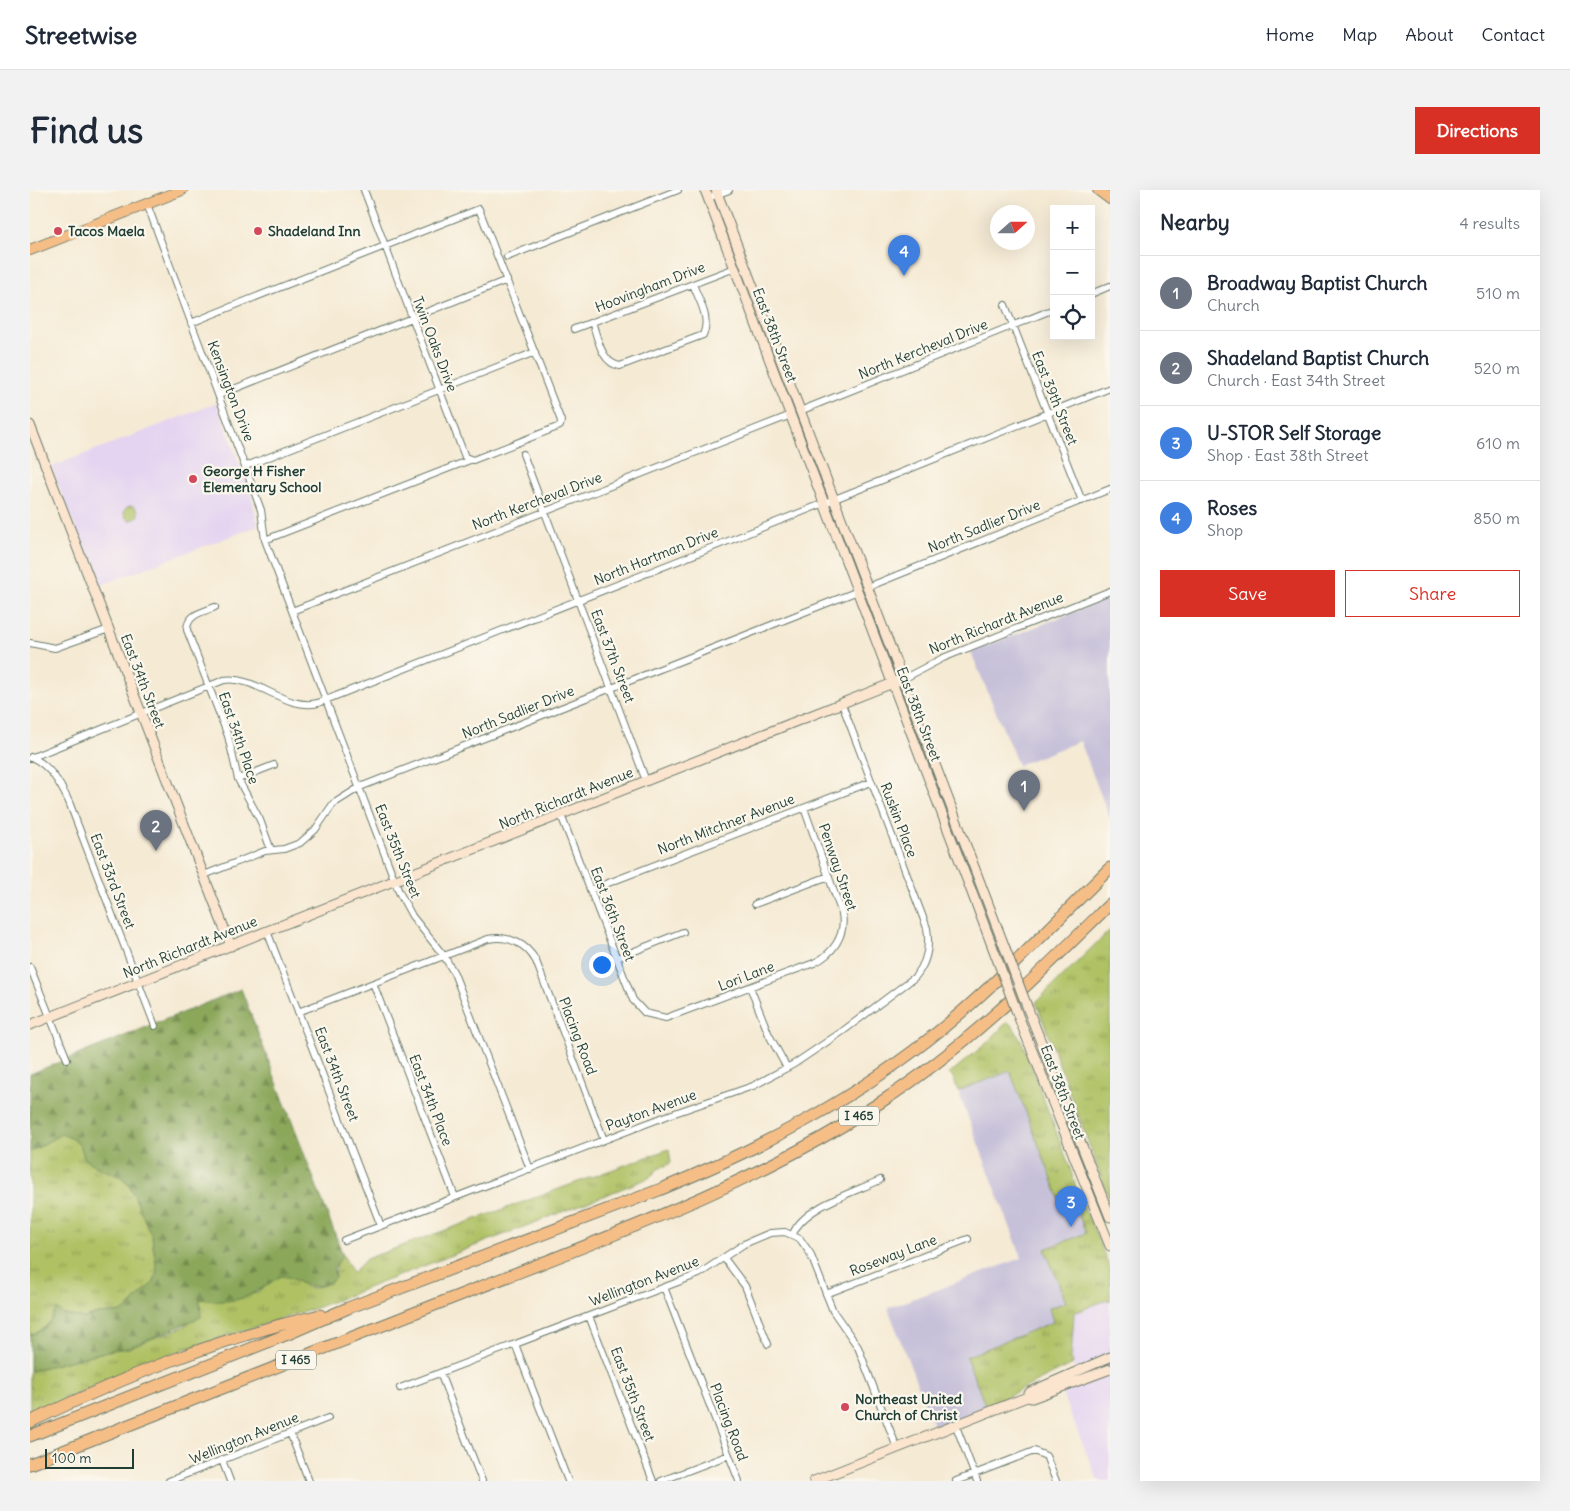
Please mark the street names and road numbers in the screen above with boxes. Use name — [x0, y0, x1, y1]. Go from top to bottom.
street label: Hoovingham Drive — [592, 258, 708, 316]
street label: East 38th Street — [749, 285, 801, 385]
street label: Twin Oaks Drive — [409, 294, 461, 394]
street label: North Kercheval Drive — [856, 315, 990, 383]
street label: Kensington Drive — [204, 338, 258, 444]
street label: East 39th Street — [1028, 348, 1082, 448]
street label: North Kercheval Drive — [469, 468, 605, 534]
street label: North Sadlier Drive — [925, 495, 1043, 557]
street label: North Hartman Drive — [591, 523, 721, 589]
street label: North Richardt Avenue — [926, 588, 1066, 658]
street label: East 37th Street — [587, 607, 639, 706]
street label: East 34th Street — [117, 631, 169, 731]
street label: East 38th Street — [893, 664, 945, 764]
street label: North Sadlier Drive — [459, 681, 577, 743]
street label: East 34th Place — [215, 689, 263, 787]
street label: North Richardt Avenue — [496, 763, 636, 833]
street label: Ruskin Place — [876, 780, 922, 860]
street label: North Mitchner Avenue — [655, 790, 797, 858]
street label: East 35th Street — [371, 801, 425, 901]
street label: Penway Street — [815, 821, 861, 913]
street label: East 33rd Street — [87, 831, 140, 932]
street label: East 36th Street — [587, 864, 639, 964]
street label: North Richardt Avenue — [120, 912, 260, 982]
street label: Lori Lane — [715, 957, 777, 995]
street label: Placing Road — [555, 995, 601, 1077]
street label: East 34th Street — [311, 1024, 363, 1124]
street label: East 38th Street — [1037, 1042, 1089, 1142]
street label: East 34th Place — [405, 1052, 457, 1148]
street label: Payton Avenue — [603, 1085, 699, 1135]
road number: I 465 — [839, 1106, 879, 1126]
street label: Roseway Lane — [847, 1230, 939, 1280]
street label: Wellington Avenue — [587, 1252, 701, 1310]
street label: East 35th Street — [607, 1344, 659, 1444]
road number: I 465 — [276, 1350, 316, 1370]
street label: Placing Road — [706, 1381, 752, 1463]
street label: Wellington Avenue — [187, 1408, 301, 1468]

